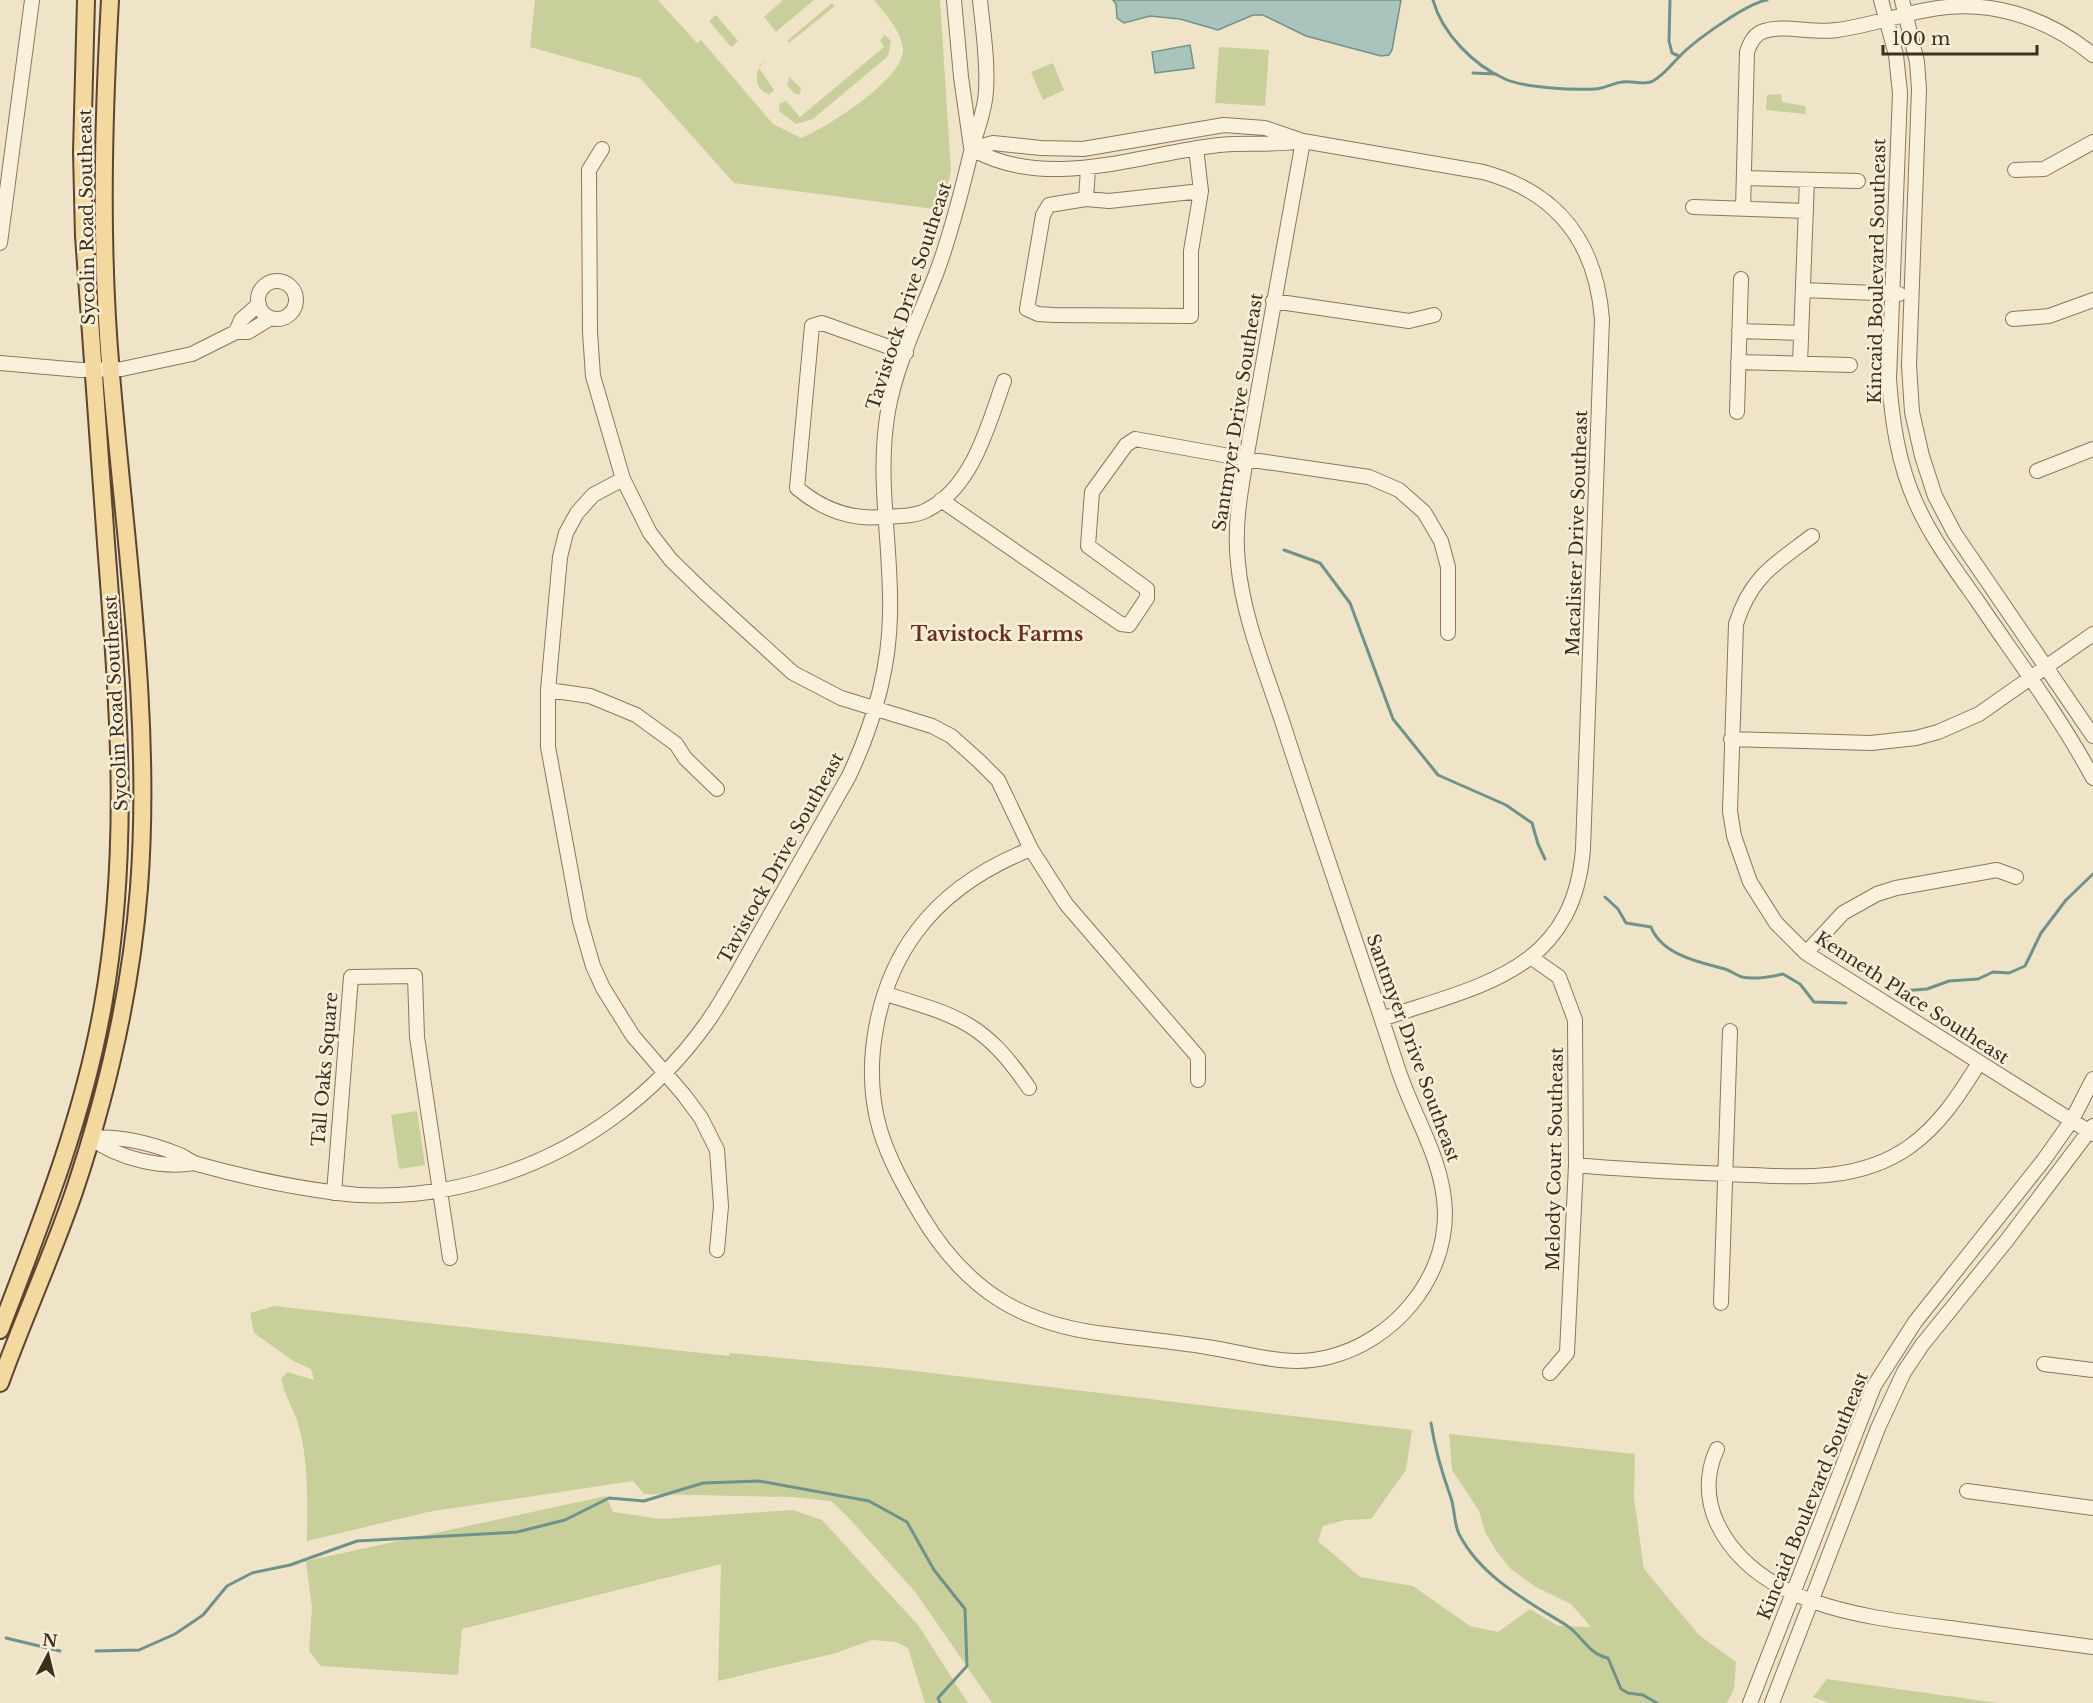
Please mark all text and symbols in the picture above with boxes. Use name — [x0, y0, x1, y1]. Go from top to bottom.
scale bar — [1883, 18, 2038, 56]
text: 100 m — [1892, 28, 1950, 50]
street label: Sycolin Road Southeast — [74, 108, 100, 325]
street label: Kincaid Boulevard Southeast — [1864, 138, 1890, 404]
street label: Tavistock Drive Southeast — [862, 179, 956, 413]
street label: Santmyer Drive Southeast — [1208, 291, 1268, 533]
street label: Macalister Drive Southeast — [1562, 409, 1592, 656]
street label: Sycolin Road Southeast — [99, 594, 133, 812]
district label: Tavistock Farms — [911, 622, 1083, 646]
street label: Tavistock Drive Southeast — [714, 748, 848, 968]
street label: Kenneth Place Southeast — [1811, 927, 2013, 1069]
street label: Santmyer Drive Southeast — [1361, 931, 1465, 1165]
street label: Tall Oaks Square — [307, 991, 343, 1147]
street label: Melody Court Southeast — [1542, 1047, 1568, 1271]
street label: Kincaid Boulevard Southeast — [1753, 1369, 1873, 1623]
north arrow — [18, 1625, 78, 1685]
text: N — [41, 1629, 59, 1651]

